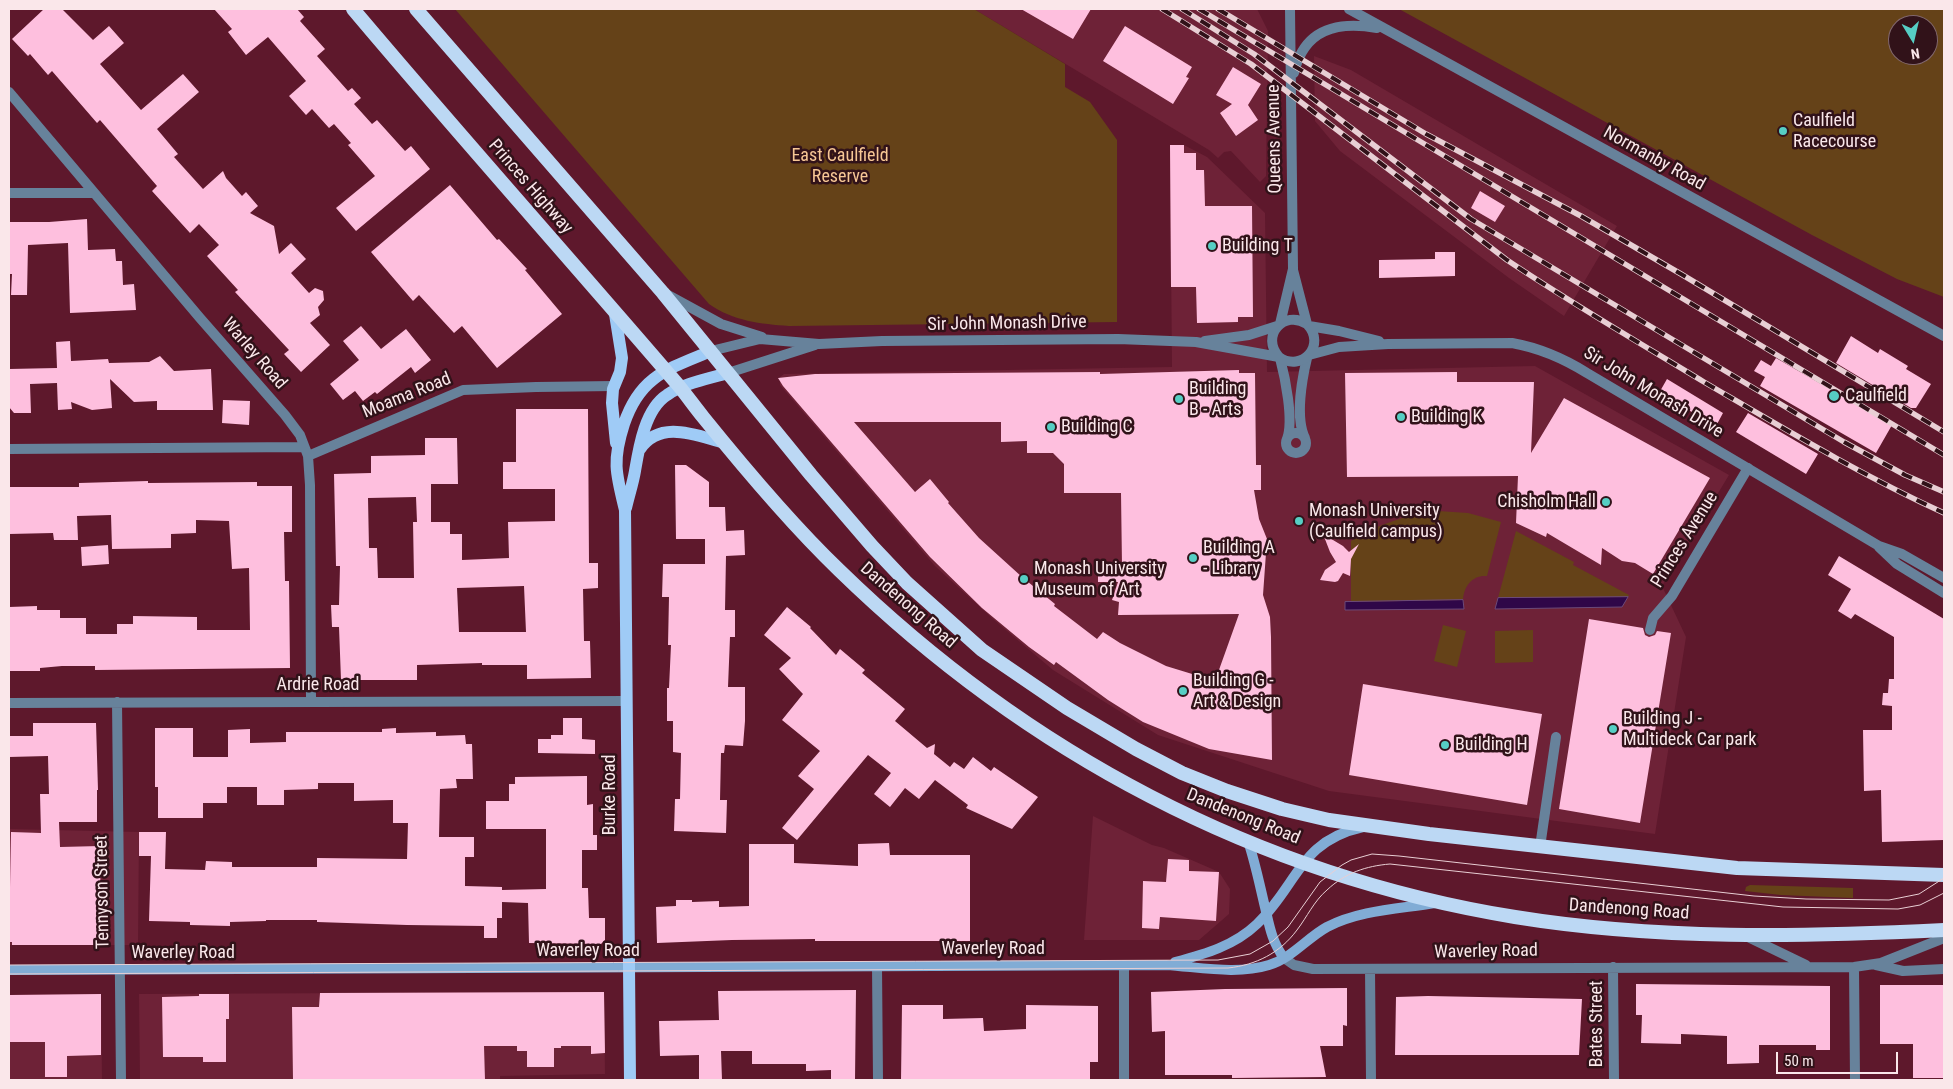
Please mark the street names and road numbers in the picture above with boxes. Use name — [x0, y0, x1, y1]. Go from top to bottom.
street label: Queens Avenue — [1263, 84, 1287, 194]
street label: Normanby Road — [1599, 122, 1709, 196]
street label: Princes Highway — [483, 135, 577, 239]
street label: Sir John Monash Drive — [927, 312, 1087, 336]
street label: Warley Road — [217, 314, 291, 394]
street label: Sir John Monash Drive — [1579, 343, 1727, 443]
street label: Moama Road — [360, 368, 454, 424]
street label: Princes Avenue — [1647, 488, 1723, 592]
street label: Dandenong Road — [855, 558, 961, 654]
street label: Ardrie Road — [277, 674, 359, 696]
street label: Burke Road — [599, 755, 621, 835]
street label: Dandenong Road — [1183, 784, 1303, 850]
street label: Tennyson Street — [91, 835, 115, 949]
street label: Dandenong Road — [1568, 895, 1690, 925]
street label: Waverley Road — [941, 938, 1045, 960]
street label: Waverley Road — [536, 940, 640, 962]
street label: Waverley Road — [1434, 940, 1538, 964]
street label: Waverley Road — [131, 942, 235, 964]
street label: Bates Street — [1586, 981, 1608, 1067]

